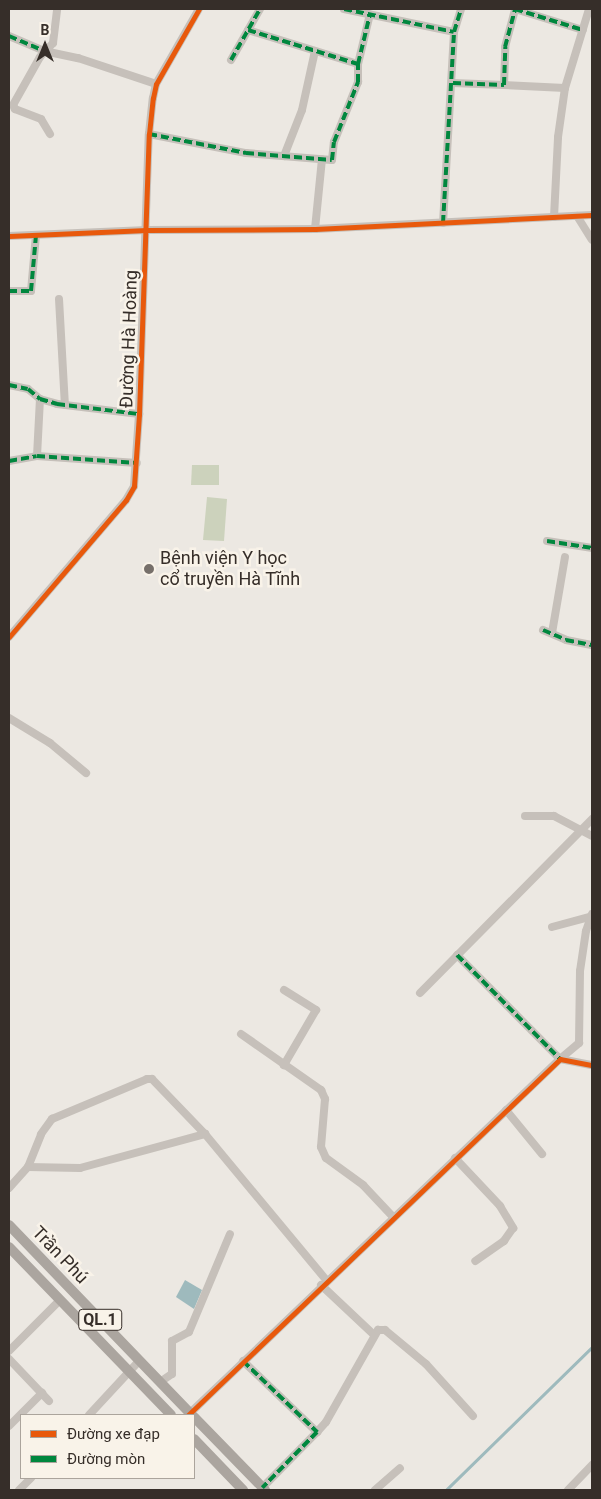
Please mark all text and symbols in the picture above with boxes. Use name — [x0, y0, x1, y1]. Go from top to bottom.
north arrow — [20, 20, 70, 70]
text: B — [41, 22, 49, 38]
street label: Đường Hà Hoàng — [116, 270, 142, 408]
place label: Bệnh viện Y học cổ truyền Hà Tĩnh — [160, 548, 301, 590]
marker: Bệnh viện Y học cổ truyền Hà Tĩnh — [142, 562, 156, 576]
street label: Trần Phú — [27, 1222, 93, 1288]
road number: QL.1 — [78, 1306, 122, 1334]
legend — [20, 1414, 195, 1479]
text: Đường xe đạp — [67, 1425, 160, 1443]
text: Đường mòn — [67, 1450, 145, 1468]

